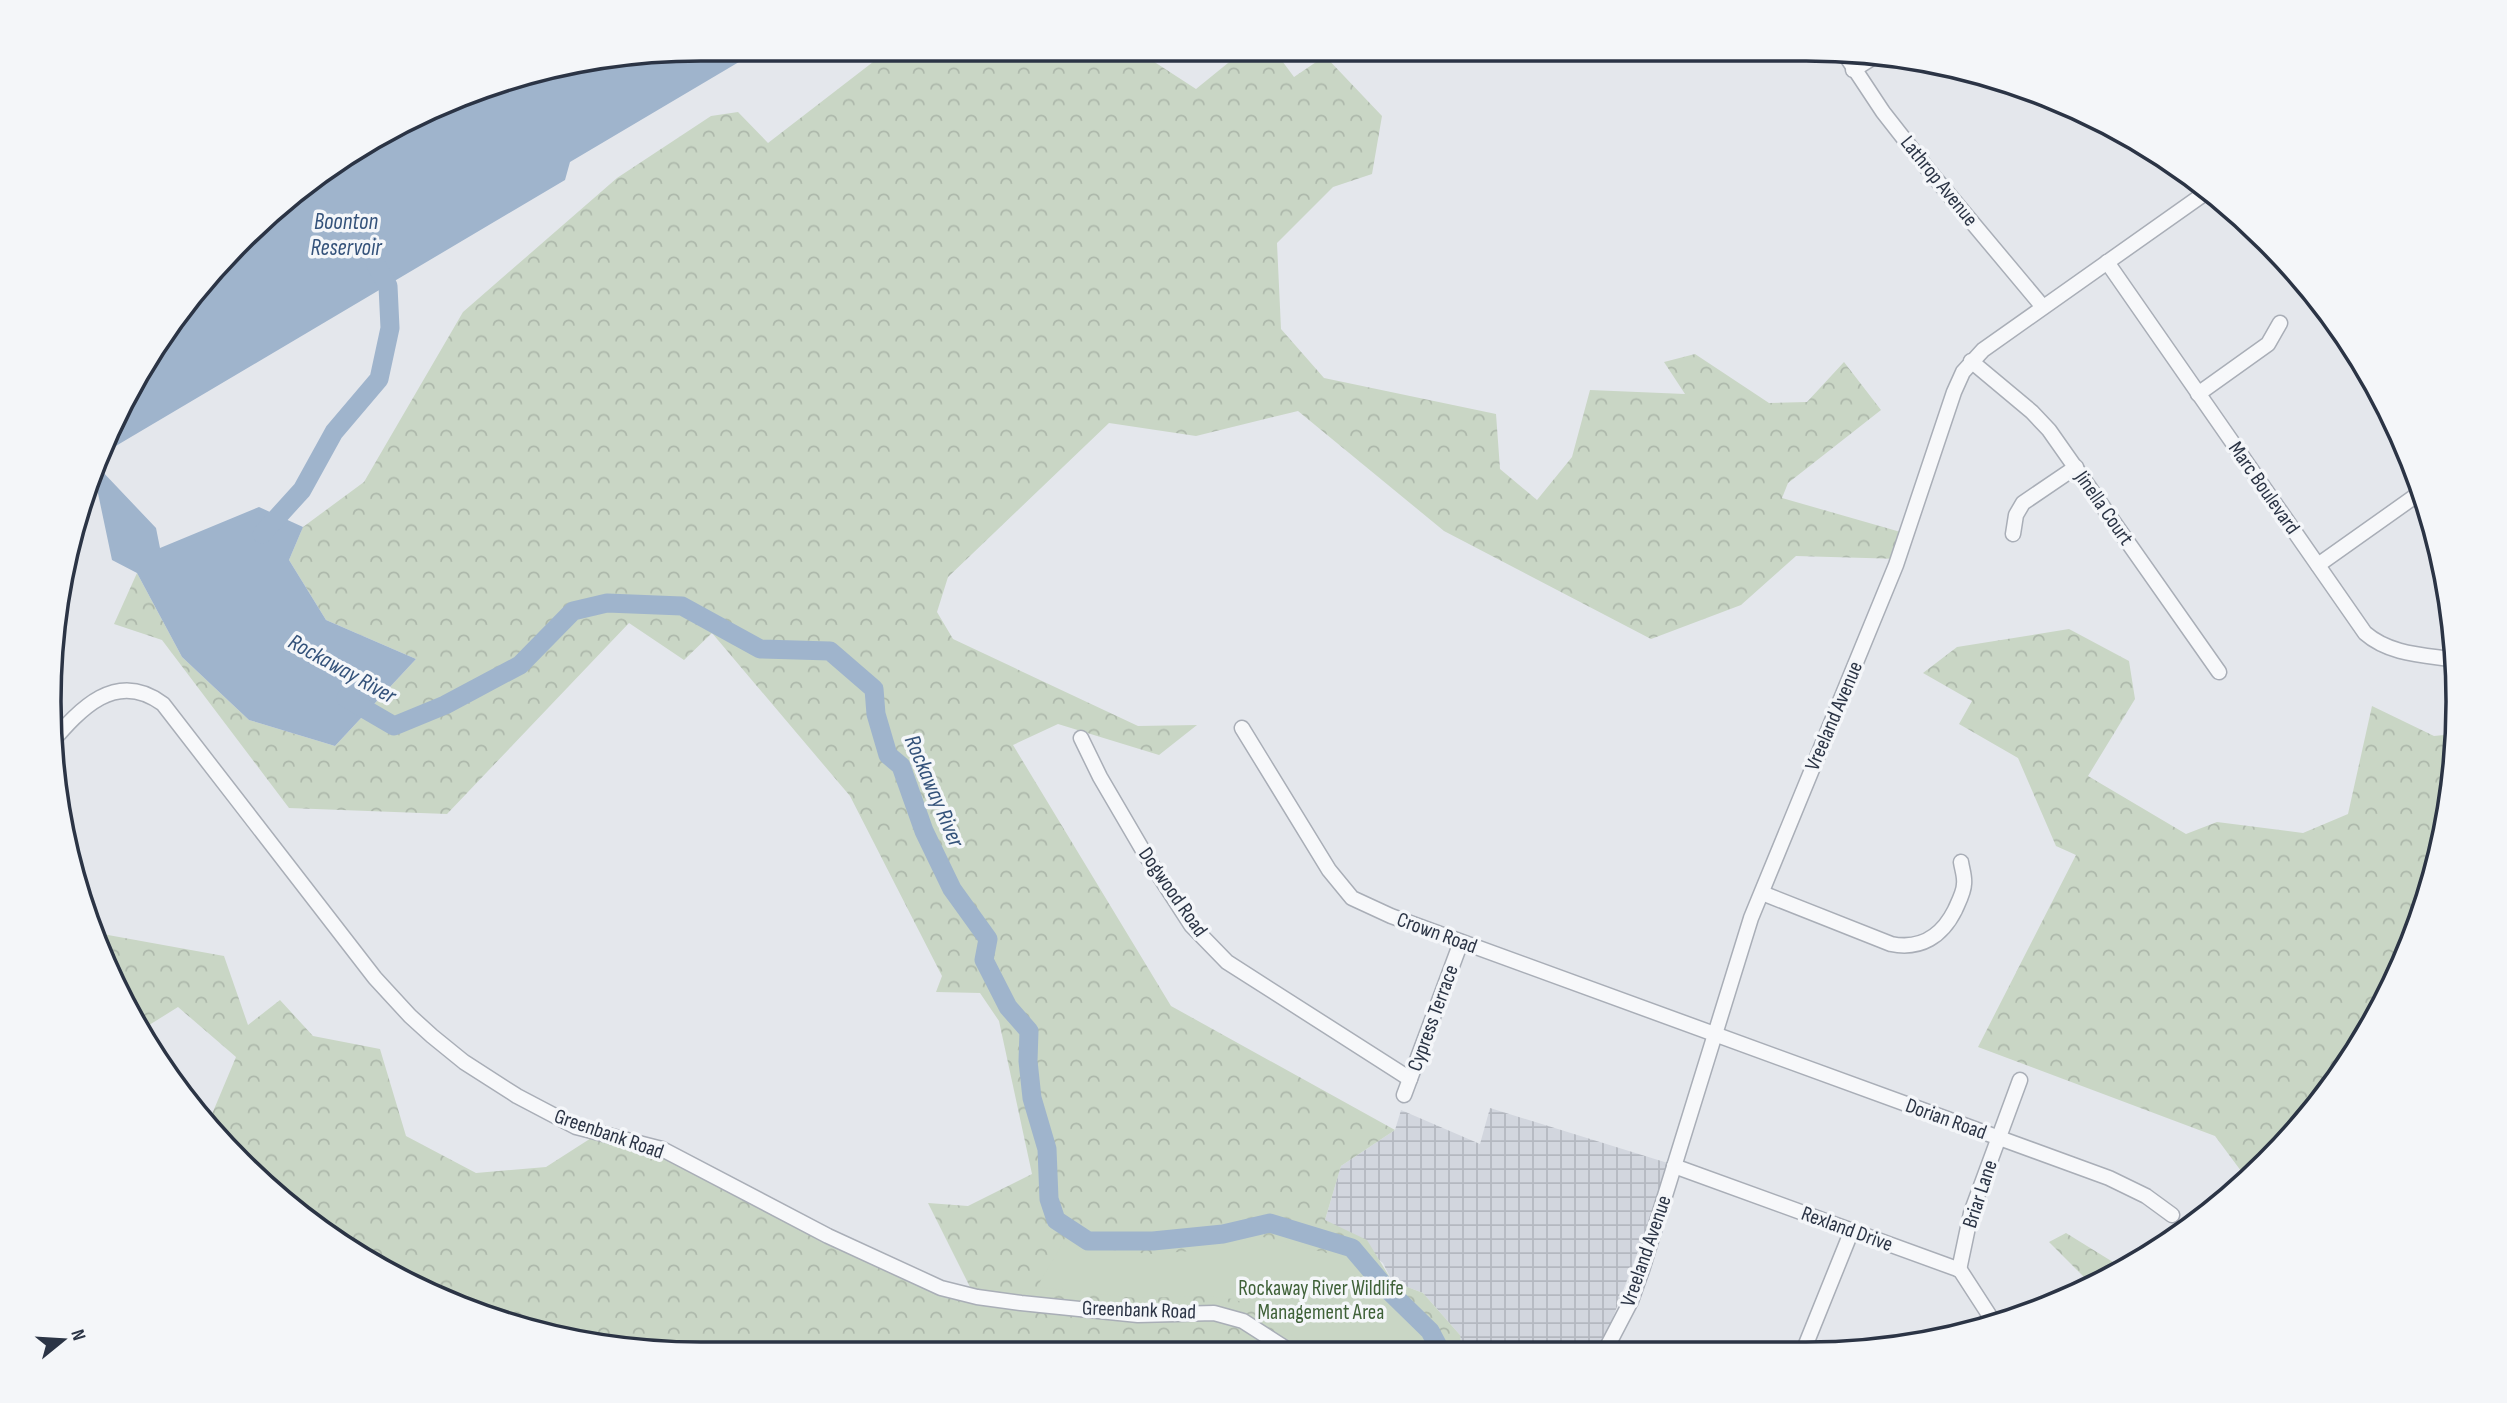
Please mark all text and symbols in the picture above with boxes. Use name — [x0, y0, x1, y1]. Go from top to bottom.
street label: Lathrop Avenue — [1895, 131, 1983, 231]
water label: Boonton Reservoir — [310, 208, 383, 262]
street label: Marc Boulevard — [2223, 437, 2305, 539]
street label: Jinella Court — [2069, 465, 2139, 550]
water label: Rockaway River — [283, 628, 402, 711]
street label: Vreeland Avenue — [1800, 658, 1868, 774]
water label: Rockaway River — [898, 731, 971, 853]
street label: Dogwood Road — [1133, 842, 1213, 942]
street label: Crown Road — [1393, 907, 1481, 959]
street label: Cypress Terrace — [1402, 961, 1464, 1075]
street label: Dorian Road — [1902, 1093, 1990, 1145]
street label: Greenbank Road — [551, 1104, 667, 1164]
street label: Briar Lane — [1957, 1157, 2003, 1231]
street label: Vreeland Avenue — [1615, 1192, 1677, 1310]
street label: Rexland Drive — [1798, 1201, 1896, 1257]
park label: Rockaway River Wildlife Management Area — [1238, 1276, 1404, 1325]
street label: Greenbank Road — [1081, 1296, 1197, 1324]
north arrow — [28, 1305, 98, 1375]
text: N — [65, 1327, 90, 1344]

